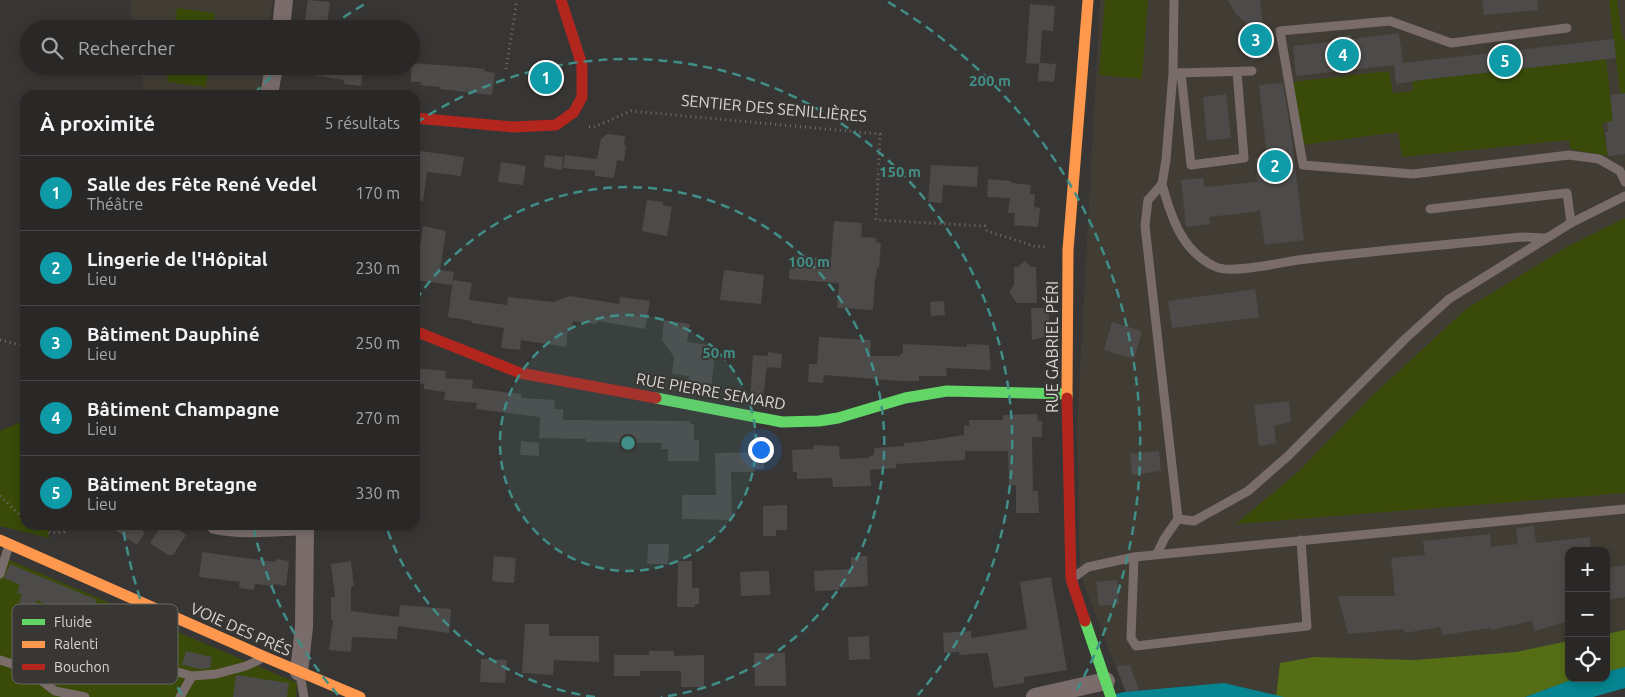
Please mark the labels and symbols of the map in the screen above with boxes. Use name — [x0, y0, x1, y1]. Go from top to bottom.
pin: 3 — [1240, 21, 1272, 59]
pin: 4 — [1327, 36, 1359, 74]
pin: 5 — [1489, 42, 1521, 80]
pin: 1 — [530, 59, 562, 97]
text: 200 m — [969, 72, 1011, 89]
street label: SENTIER DES SENILLIÈRES — [680, 89, 868, 125]
pin: 2 — [1259, 147, 1291, 185]
text: 150 m — [879, 163, 921, 180]
text: 100 m — [788, 253, 830, 270]
street label: RUE GABRIEL PÉRI — [1041, 281, 1061, 413]
text: 50 m — [702, 344, 736, 361]
street label: RUE PIERRE SEMARD — [635, 369, 787, 413]
centre of rings — [619, 434, 637, 452]
your location — [748, 437, 774, 463]
street label: VOIE DES PRÉS — [188, 597, 295, 659]
legend — [12, 604, 178, 684]
text: Fluide — [54, 614, 92, 630]
text: Ralenti — [54, 636, 98, 652]
text: Bouchon — [54, 659, 110, 675]

